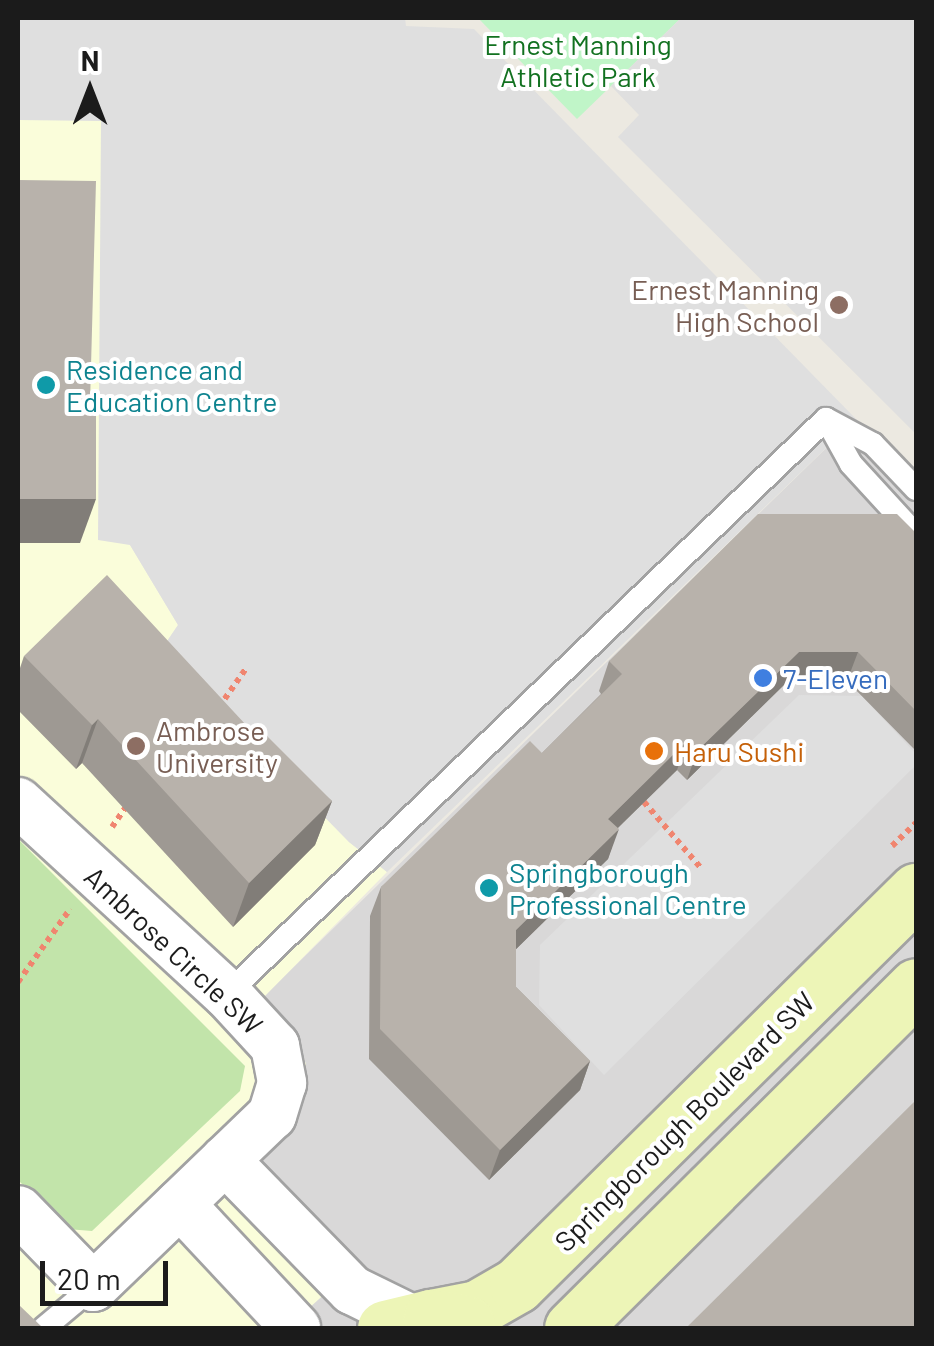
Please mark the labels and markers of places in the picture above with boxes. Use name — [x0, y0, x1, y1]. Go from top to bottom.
place label: Ernest Manning High School — [631, 272, 819, 338]
marker: Ernest Manning High School — [828, 294, 850, 316]
place label: Residence and Education Centre — [66, 352, 277, 418]
marker: Residence and Education Centre — [35, 374, 57, 396]
place label: 7-Eleven — [783, 661, 888, 695]
marker: 7-Eleven — [752, 667, 774, 689]
place label: Ambrose University — [156, 713, 278, 779]
place label: Haru Sushi — [674, 734, 804, 768]
marker: Ambrose University — [125, 735, 147, 757]
marker: Haru Sushi — [643, 740, 665, 762]
place label: Springborough Professional Centre — [509, 855, 747, 921]
marker: Springborough Professional Centre — [478, 877, 500, 899]

